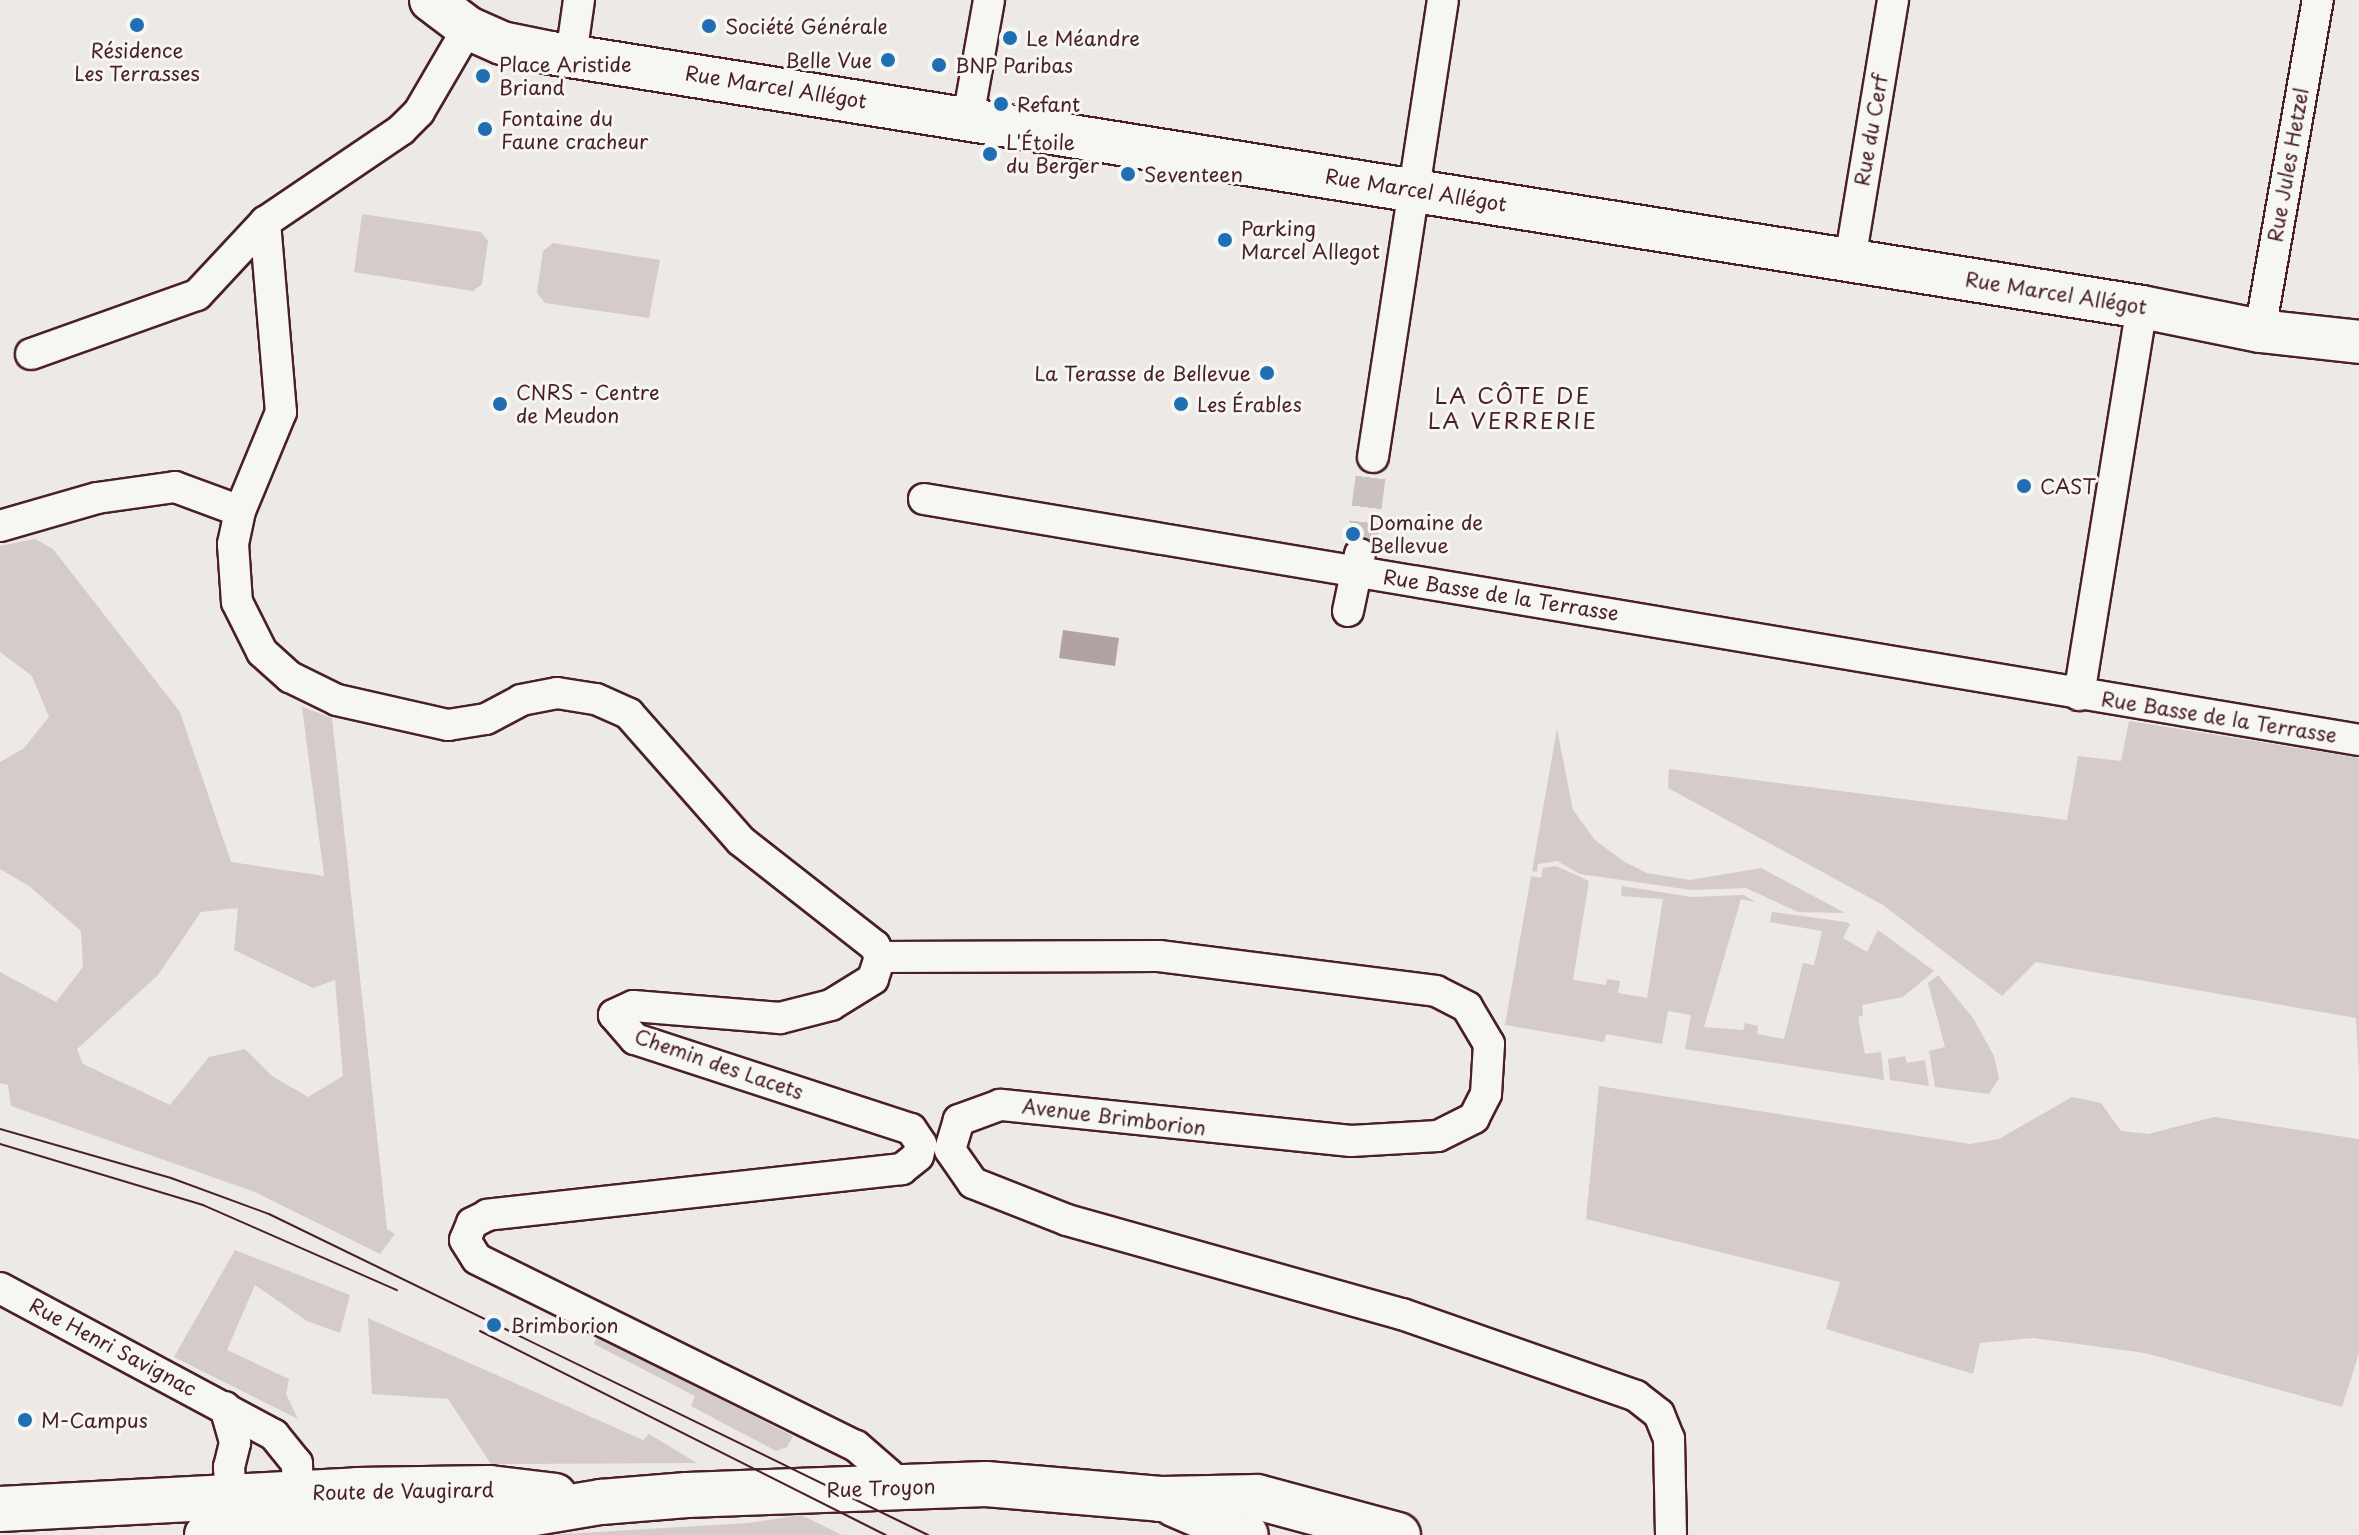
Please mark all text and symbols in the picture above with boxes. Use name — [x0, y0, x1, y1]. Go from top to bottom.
place label: Société Générale — [725, 14, 888, 38]
marker: Résidence Les Terrasses — [128, 16, 146, 34]
marker: Société Générale — [700, 17, 718, 35]
place label: Le Méandre — [1026, 26, 1140, 50]
marker: Le Méandre — [1001, 29, 1019, 47]
place label: Résidence Les Terrasses — [74, 38, 200, 85]
place label: Belle Vue — [783, 48, 872, 72]
marker: Belle Vue — [879, 51, 897, 69]
place label: Place Aristide Briand — [499, 52, 631, 99]
place label: BNP Paribas — [955, 53, 1073, 77]
marker: BNP Paribas — [930, 56, 948, 74]
street label: Rue Marcel Allégot — [683, 61, 869, 113]
marker: Place Aristide Briand — [474, 67, 492, 85]
street label: Rue du Cerf — [1849, 71, 1893, 189]
street label: Rue Jules Hetzel — [2262, 85, 2314, 245]
place label: Refant — [1017, 92, 1080, 116]
marker: Refant — [992, 95, 1010, 113]
place label: Fontaine du Faune cracheur — [501, 106, 649, 153]
marker: Fontaine du Faune cracheur — [476, 120, 494, 138]
place label: L'Étoile du Berger — [1006, 130, 1101, 177]
marker: L'Étoile du Berger — [981, 145, 999, 163]
place label: Seventeen — [1144, 162, 1243, 186]
street label: Rue Marcel Allégot — [1323, 164, 1509, 216]
marker: Seventeen — [1119, 165, 1137, 183]
place label: Parking Marcel Allegot — [1241, 216, 1382, 263]
marker: Parking Marcel Allegot — [1216, 231, 1234, 249]
street label: Rue Marcel Allégot — [1963, 267, 2149, 319]
place label: La Terasse de Bellevue — [1033, 361, 1251, 385]
marker: La Terasse de Bellevue — [1258, 364, 1276, 382]
place label: CNRS - Centre de Meudon — [516, 380, 662, 427]
district label: LA CÔTE DE LA VERRERIE — [1430, 381, 1596, 432]
place label: Les Érables — [1197, 392, 1304, 416]
marker: CNRS - Centre de Meudon — [491, 395, 509, 413]
marker: Les Érables — [1172, 395, 1190, 413]
place label: CAST — [2040, 474, 2096, 498]
marker: CAST — [2015, 477, 2033, 495]
place label: Domaine de Bellevue — [1369, 510, 1483, 557]
marker: Domaine de Bellevue — [1344, 525, 1362, 543]
street label: Rue Basse de la Terrasse — [1381, 564, 1621, 626]
street label: Rue Basse de la Terrasse — [2099, 686, 2339, 748]
street label: Chemin des Lacets — [631, 1024, 807, 1104]
street label: Avenue Brimborion — [1021, 1094, 1207, 1140]
street label: Rue Henri Savignac — [24, 1292, 202, 1402]
place label: Brimborion — [510, 1313, 619, 1337]
marker: Brimborion — [485, 1316, 503, 1334]
place label: M-Campus — [41, 1408, 148, 1432]
marker: M-Campus — [16, 1411, 34, 1429]
street label: Rue Troyon — [825, 1474, 937, 1502]
street label: Route de Vaugirard — [311, 1477, 495, 1505]

